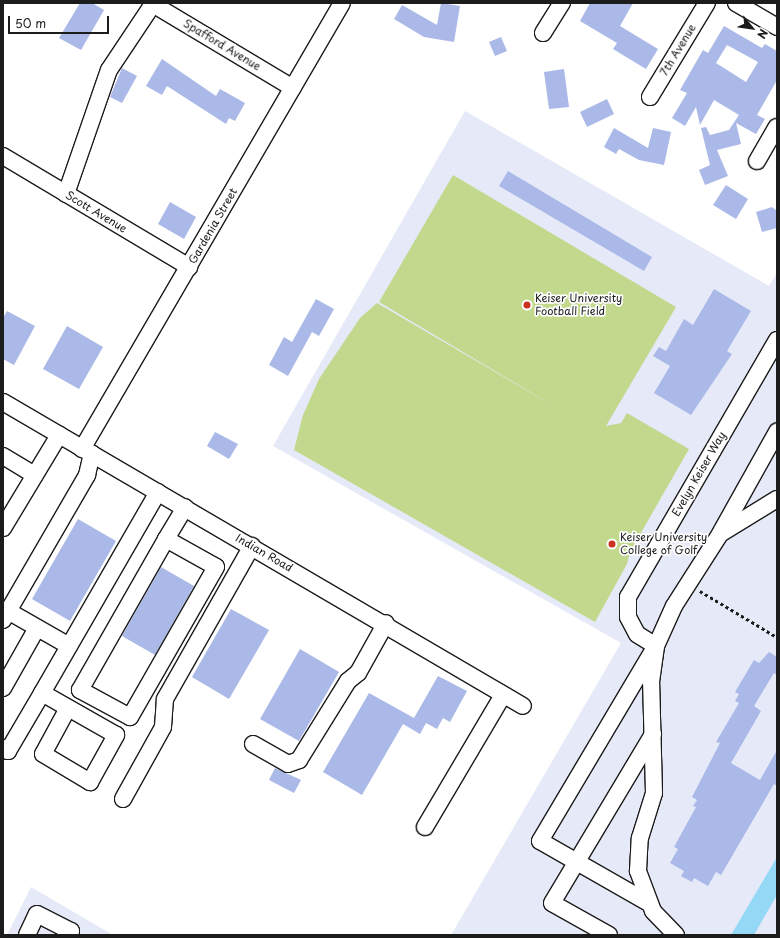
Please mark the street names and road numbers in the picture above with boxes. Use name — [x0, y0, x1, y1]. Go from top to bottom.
street label: Spafford Avenue — [181, 17, 263, 73]
street label: 7th Avenue — [657, 22, 699, 78]
street label: Gardenia Street — [186, 186, 240, 266]
street label: Scott Avenue — [63, 189, 129, 235]
street label: Evelyn Keiser Way — [669, 429, 729, 519]
street label: Indian Road — [233, 531, 295, 575]

